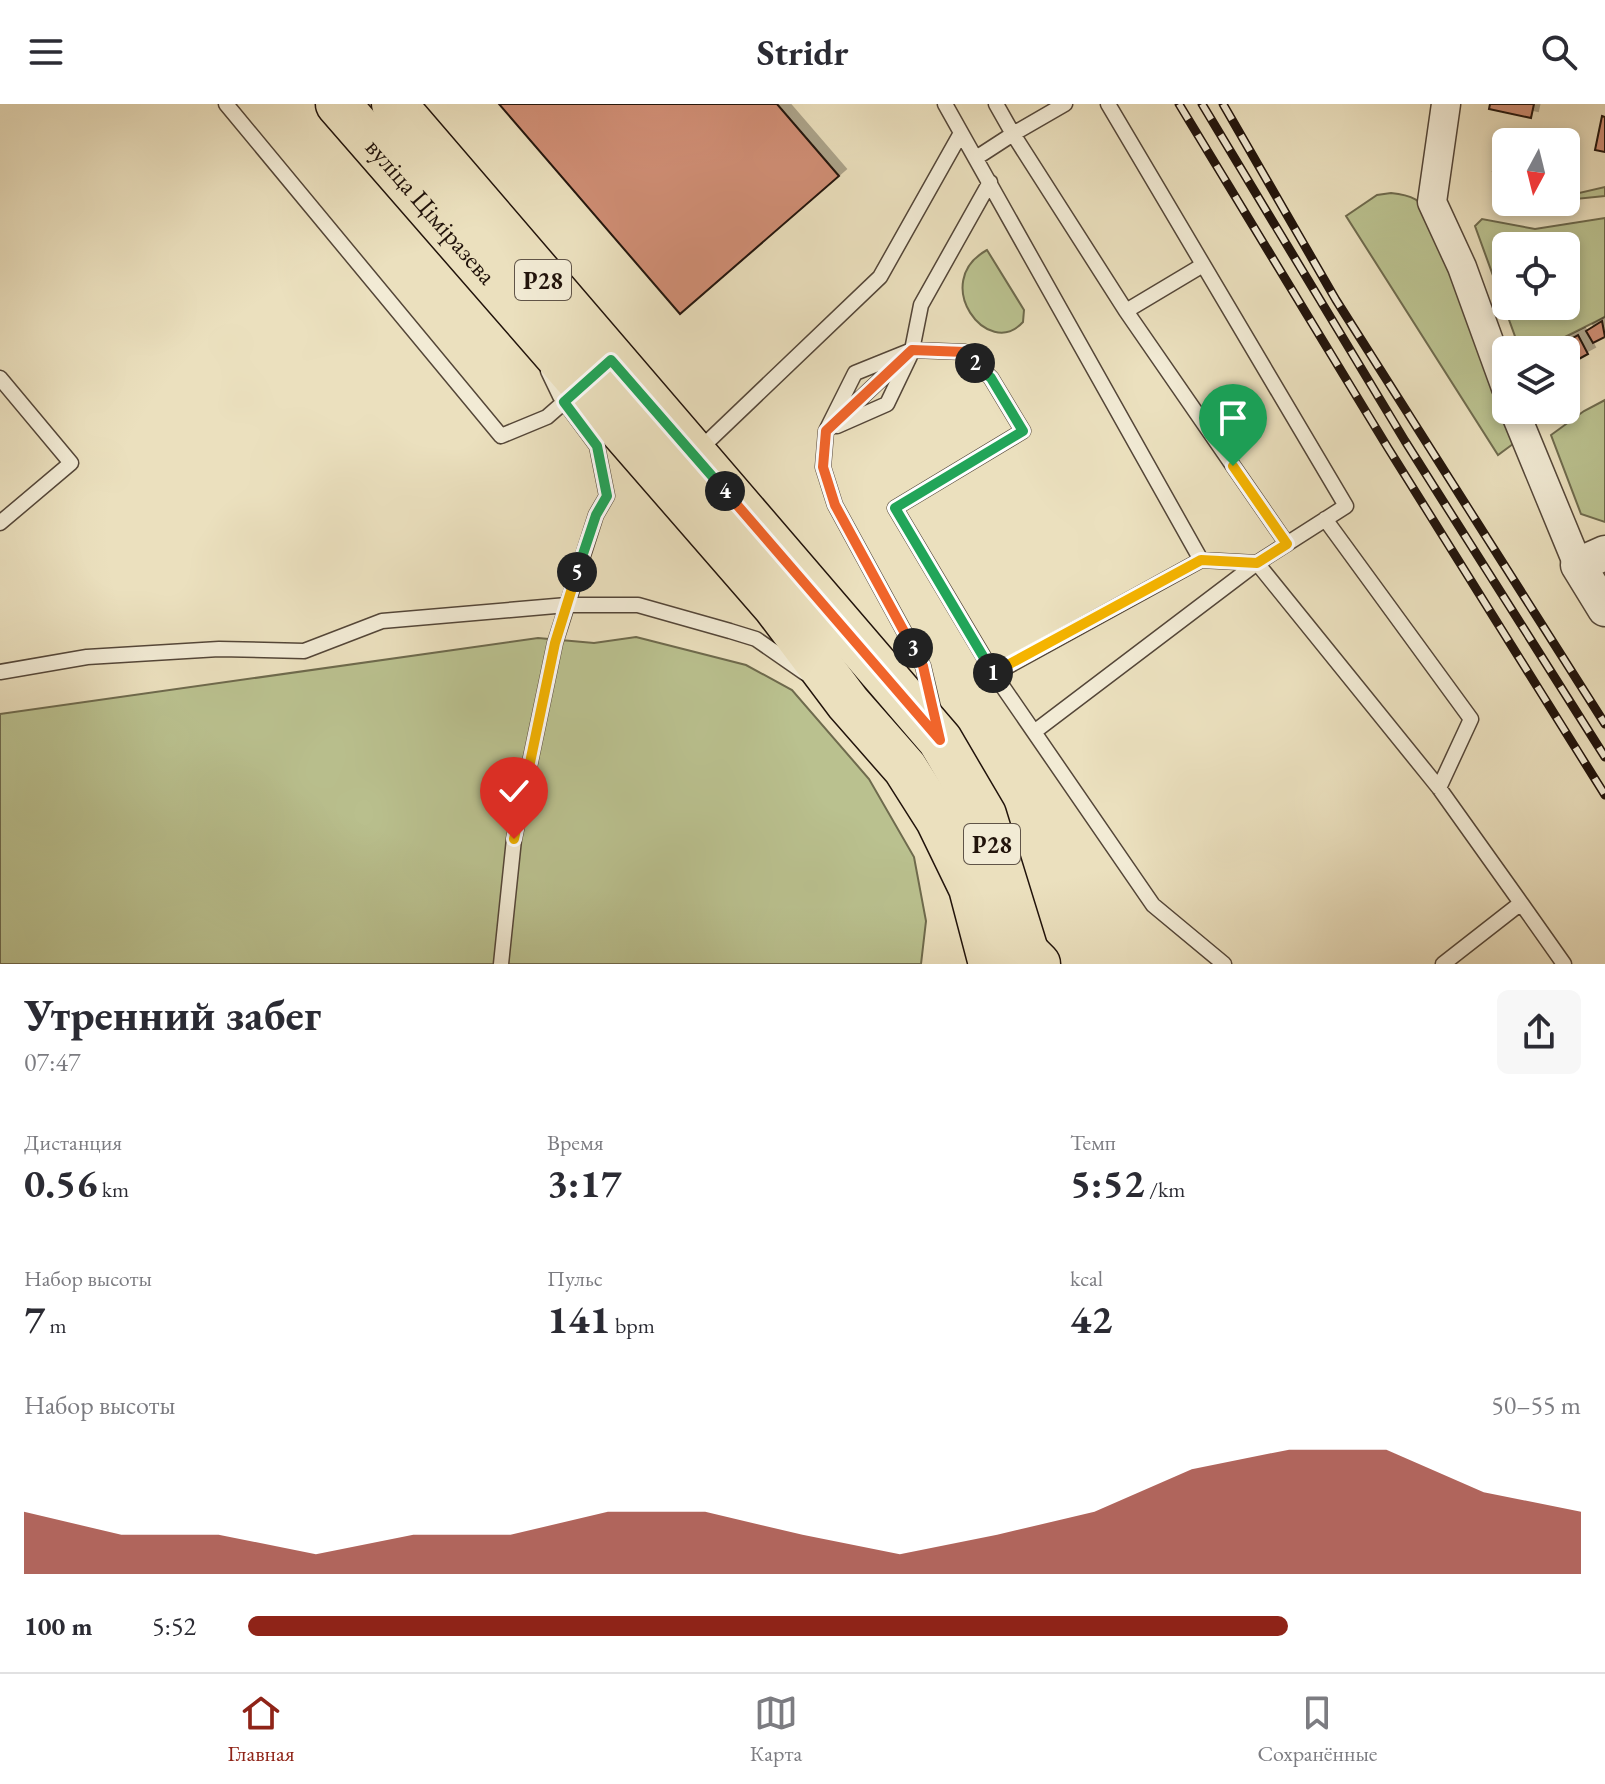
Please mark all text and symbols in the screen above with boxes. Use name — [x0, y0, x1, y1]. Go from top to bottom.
text: Stridr — [757, 29, 848, 76]
icon: menu — [24, 30, 68, 74]
icon: search — [1537, 30, 1581, 74]
north arrow — [1492, 128, 1580, 216]
map controls — [1492, 128, 1580, 424]
street label: вуліца Ціміразева — [358, 131, 505, 292]
button: locate — [1492, 232, 1580, 320]
road number: Р28 — [515, 260, 571, 300]
button: layers — [1492, 336, 1580, 424]
pin: 2 — [955, 343, 995, 383]
text: 2 — [969, 348, 981, 377]
pin — [1199, 384, 1267, 466]
icon: arrive — [1211, 396, 1255, 440]
pin: 4 — [705, 471, 745, 511]
text: 4 — [719, 476, 731, 505]
pin: 5 — [557, 552, 597, 592]
text: 5 — [571, 557, 583, 586]
pin: 3 — [893, 628, 933, 668]
text: 3 — [907, 633, 919, 662]
pin: 1 — [973, 653, 1013, 693]
text: 1 — [987, 658, 999, 687]
pin — [480, 757, 548, 839]
icon: check — [492, 769, 536, 813]
road number: Р28 — [964, 824, 1020, 864]
text: Утренний забег — [24, 986, 321, 1043]
button: share — [1497, 990, 1581, 1074]
text: 07:47 — [24, 1045, 80, 1079]
text: Дистанция — [24, 1128, 122, 1157]
text: Время — [547, 1128, 604, 1157]
text: Темп — [1070, 1128, 1116, 1157]
text: 0.56 — [24, 1157, 97, 1209]
text: 3:17 — [547, 1157, 622, 1209]
text: 5:52 — [1070, 1157, 1145, 1209]
text: km — [97, 1175, 129, 1204]
text: /km — [1145, 1175, 1185, 1204]
text: Набор высоты — [24, 1264, 152, 1293]
text: Пульс — [547, 1264, 603, 1293]
text: kcal — [1070, 1264, 1103, 1293]
text: 7 — [24, 1293, 45, 1345]
text: 141 — [547, 1293, 610, 1345]
text: 42 — [1070, 1293, 1112, 1345]
text: m — [45, 1311, 67, 1340]
text: bpm — [610, 1311, 655, 1340]
text: Набор высоты — [24, 1388, 175, 1422]
text: 50–55 m — [1491, 1388, 1581, 1422]
text: 100 m — [24, 1609, 92, 1643]
text: 5:52 — [152, 1609, 196, 1643]
tab: Главная — [228, 1691, 295, 1768]
tab: Карта — [750, 1691, 802, 1768]
tab: Сохранённые — [1257, 1691, 1377, 1768]

